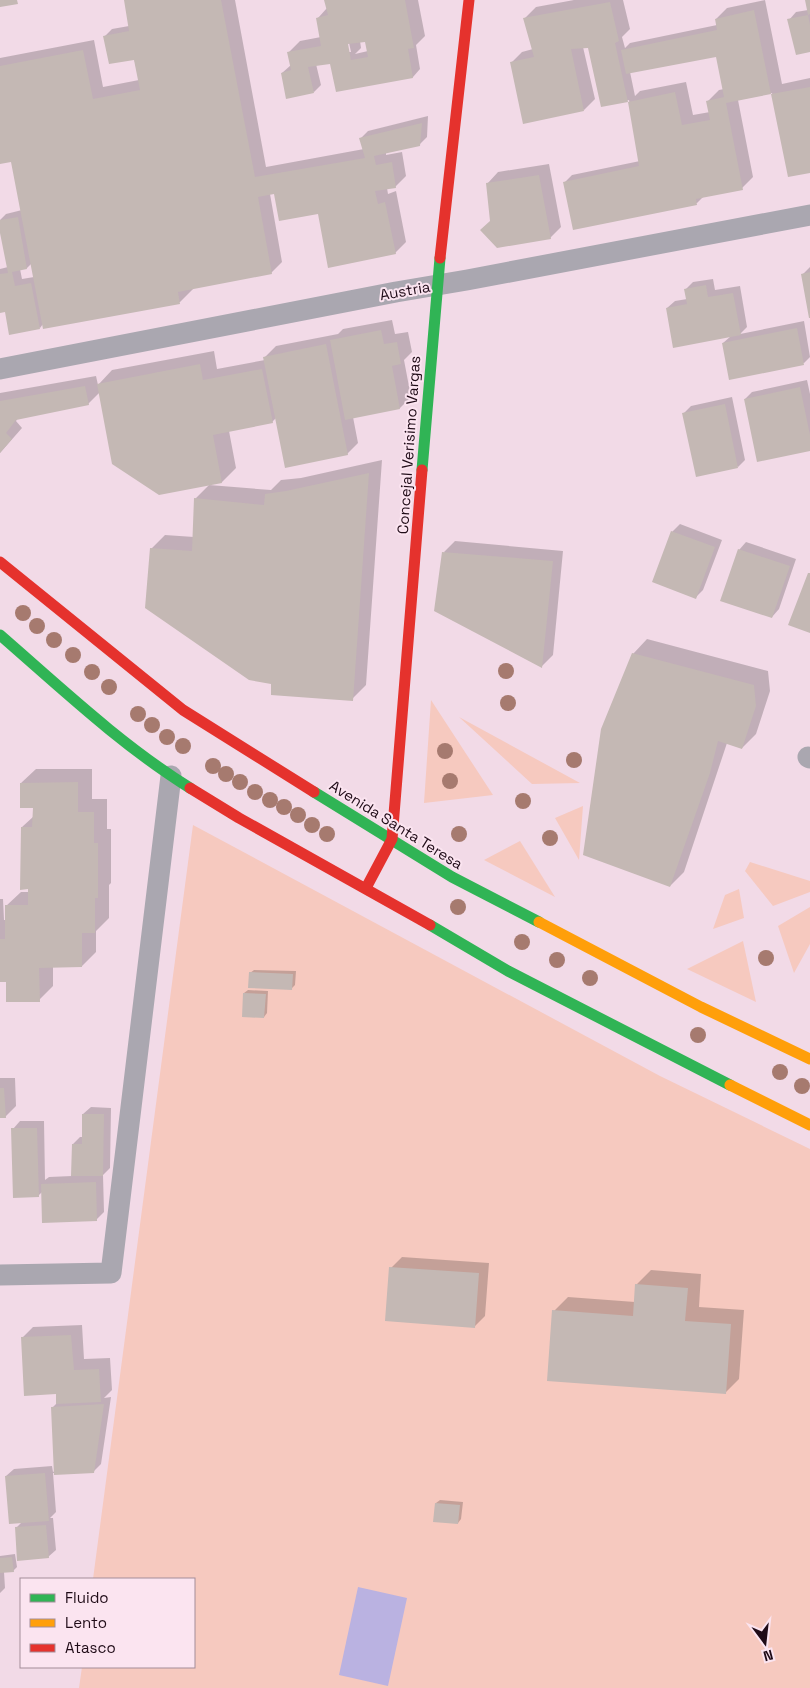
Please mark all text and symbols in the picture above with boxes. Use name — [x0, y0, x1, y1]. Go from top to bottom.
street label: Austria — [378, 277, 432, 304]
street label: Concejal Verisimo Vargas — [393, 355, 424, 535]
street label: Avenida Santa Teresa — [326, 776, 467, 874]
legend — [20, 1578, 195, 1668]
text: Fluido — [65, 1588, 109, 1607]
text: Lento — [65, 1613, 107, 1632]
north arrow — [740, 1618, 790, 1668]
text: Atasco — [65, 1638, 116, 1657]
text: N — [761, 1646, 775, 1665]

